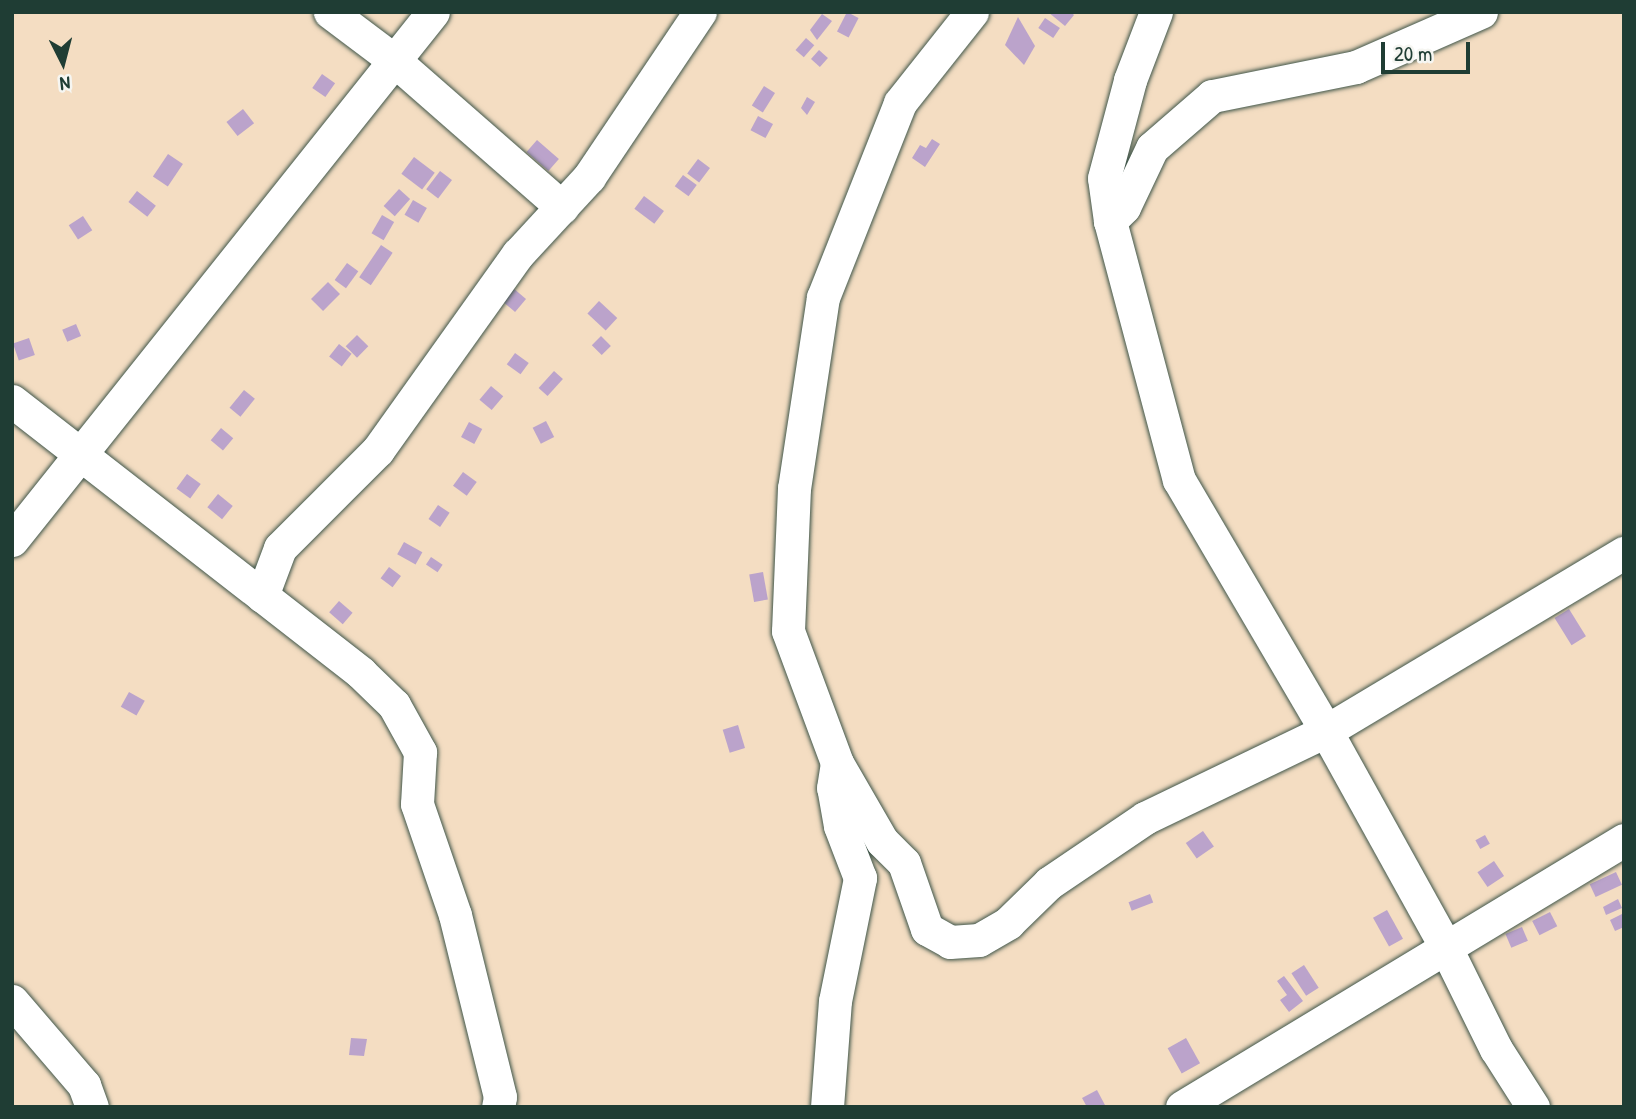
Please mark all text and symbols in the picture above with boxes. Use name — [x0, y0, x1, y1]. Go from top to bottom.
north arrow — [28, 28, 98, 98]
scale bar — [1384, 28, 1473, 72]
text: 20 m — [1394, 39, 1432, 68]
text: N — [59, 70, 72, 97]

